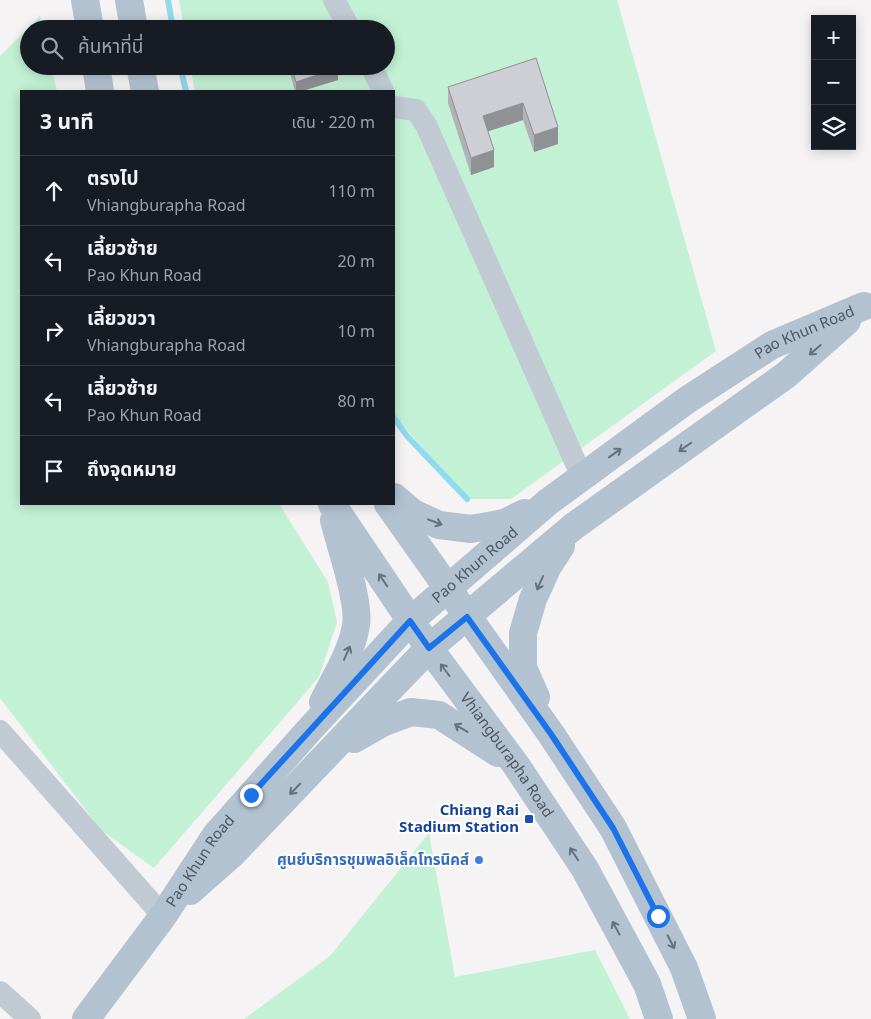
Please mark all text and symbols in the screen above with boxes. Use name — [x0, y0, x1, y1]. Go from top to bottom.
map controls — [811, 15, 856, 150]
button: + — [811, 15, 856, 60]
search box — [20, 20, 395, 75]
text: ค้นหาที่นี่ — [78, 33, 143, 59]
icon: search — [38, 34, 66, 62]
button: − — [811, 60, 856, 105]
button: layers — [811, 105, 856, 150]
text: 3 นาที — [40, 107, 94, 135]
text: เดิน · 220 m — [292, 111, 375, 133]
text: ตรงไป — [87, 165, 139, 191]
icon: ahead — [40, 177, 68, 205]
text: 110 m — [328, 180, 375, 202]
text: Vhiangburapha Road — [87, 194, 246, 216]
text: เลี้ยวซ้าย — [87, 235, 158, 261]
icon: left — [40, 247, 68, 275]
text: 20 m — [338, 250, 375, 272]
text: Pao Khun Road — [87, 264, 202, 286]
street label: Pao Khun Road — [750, 300, 857, 363]
text: เลี้ยวขวา — [87, 305, 156, 331]
icon: right — [40, 317, 68, 345]
text: 10 m — [338, 320, 375, 342]
text: Vhiangburapha Road — [87, 334, 246, 356]
one-way arrow — [808, 344, 821, 355]
text: เลี้ยวซ้าย — [87, 375, 158, 401]
icon: left — [40, 387, 68, 415]
text: 80 m — [338, 390, 375, 412]
text: Pao Khun Road — [87, 404, 202, 426]
one-way arrow — [678, 442, 692, 452]
one-way arrow — [608, 447, 621, 458]
text: ถึงจุดหมาย — [87, 456, 177, 482]
icon: arrive — [40, 457, 68, 485]
one-way arrow — [427, 518, 442, 528]
street label: Pao Khun Road — [427, 522, 522, 607]
one-way arrow — [378, 573, 388, 587]
one-way arrow — [535, 575, 545, 590]
one-way arrow — [342, 646, 352, 661]
one-way arrow — [440, 663, 450, 677]
street label: Vhiangburapha Road — [456, 688, 559, 821]
one-way arrow — [455, 723, 469, 733]
one-way arrow — [289, 782, 301, 795]
route end — [240, 784, 263, 807]
place label: Chiang Rai Stadium Station — [399, 799, 519, 836]
street label: Pao Khun Road — [161, 810, 238, 910]
marker: Chiang Rai Stadium Station — [523, 813, 535, 825]
one-way arrow — [569, 847, 579, 861]
place label: ศูนย์บริการชุมพลอิเล็คโทรนิคส์ — [277, 849, 469, 870]
marker: ศูนย์บริการชุมพลอิเล็คโทรนิคส์ — [473, 854, 485, 866]
route start — [647, 905, 670, 928]
one-way arrow — [611, 920, 621, 935]
one-way arrow — [666, 935, 676, 950]

